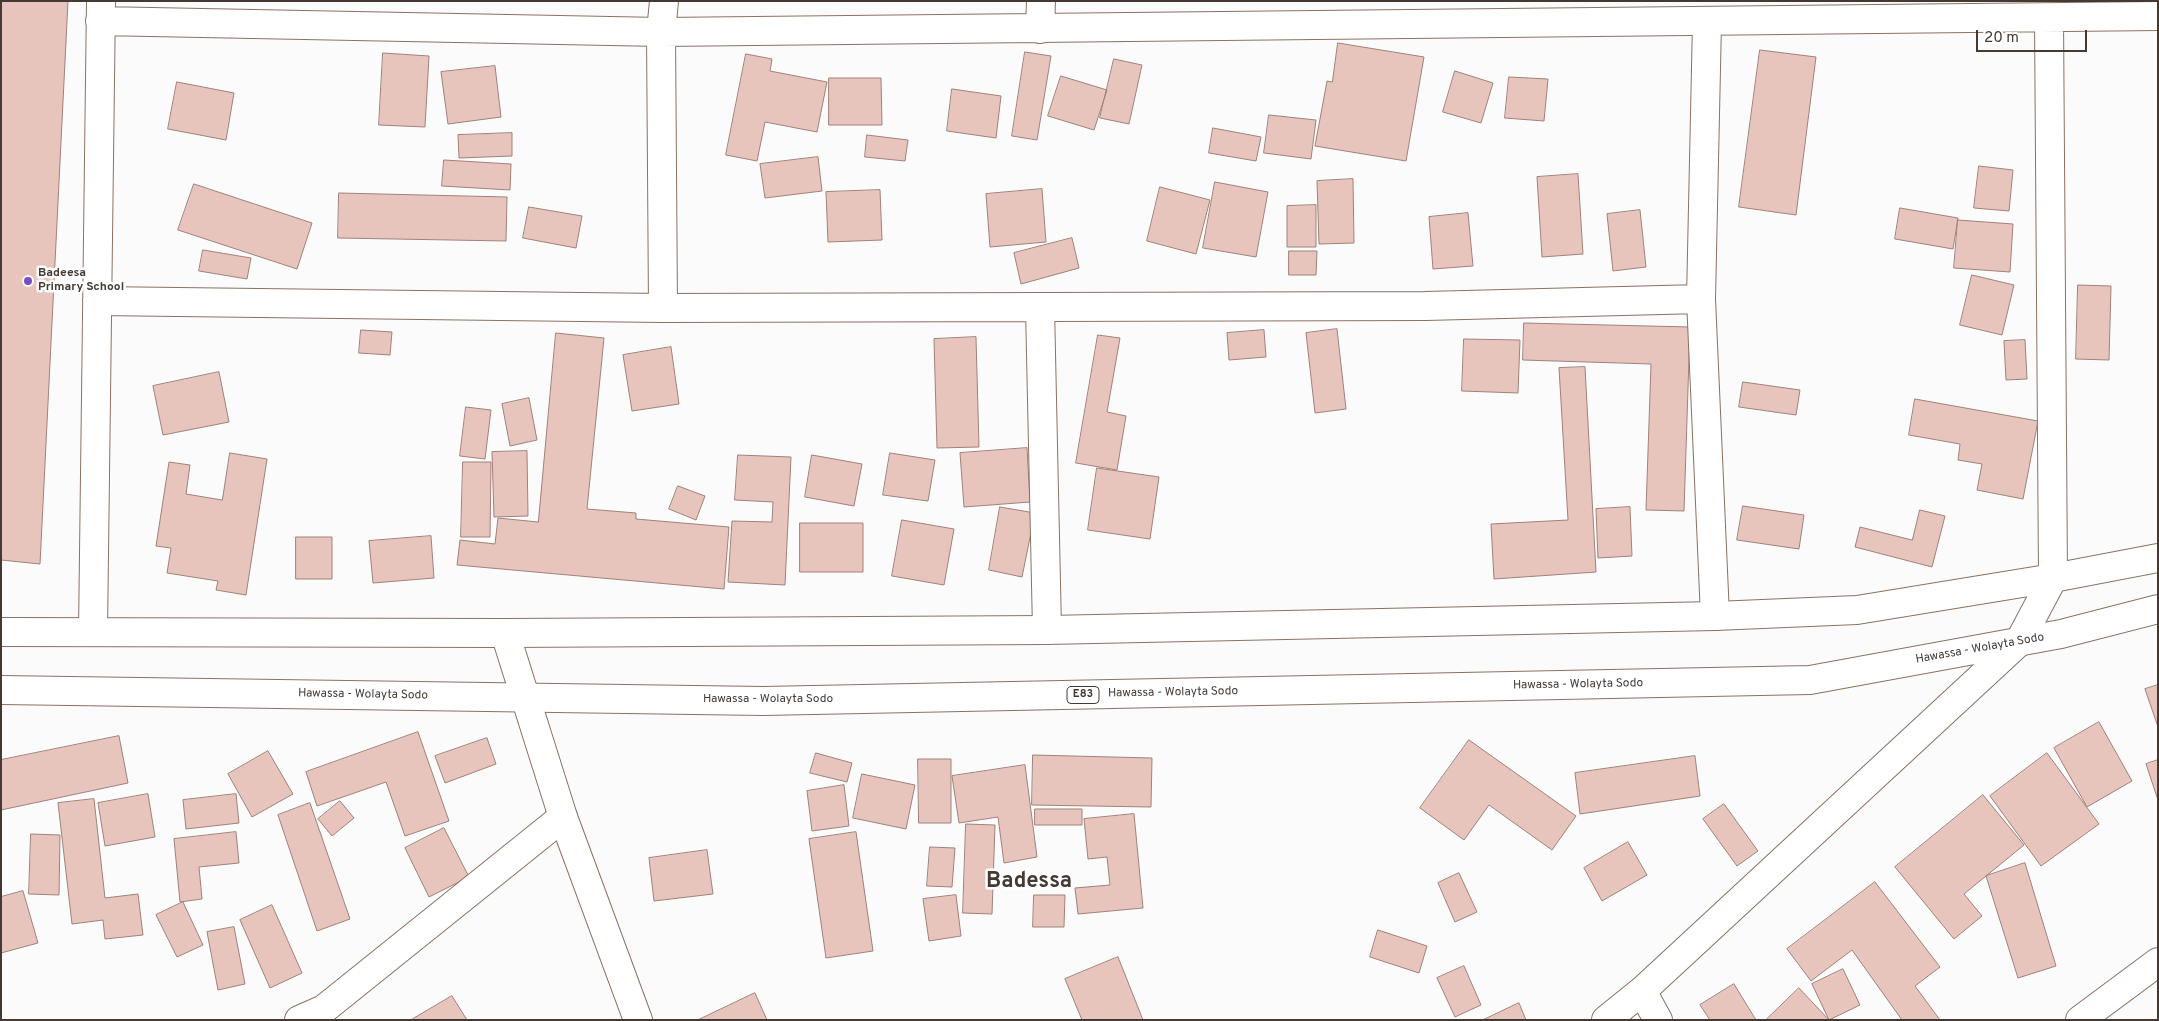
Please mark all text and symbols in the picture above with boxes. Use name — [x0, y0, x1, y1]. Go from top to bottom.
scale bar — [1979, 20, 2090, 52]
text: 20 m — [1984, 29, 2019, 48]
place label: Badeesa Primary School — [38, 267, 124, 295]
marker: Badeesa Primary School — [22, 275, 34, 287]
street label: Hawassa - Wolayta Sodo — [1915, 631, 2045, 667]
street label: Hawassa - Wolayta Sodo — [1513, 677, 1643, 693]
street label: Hawassa - Wolayta Sodo — [1108, 685, 1238, 701]
road number: E83 — [1067, 686, 1099, 704]
street label: Hawassa - Wolayta Sodo — [298, 687, 428, 703]
street label: Hawassa - Wolayta Sodo — [703, 693, 833, 707]
district label: Badessa — [986, 870, 1072, 896]

